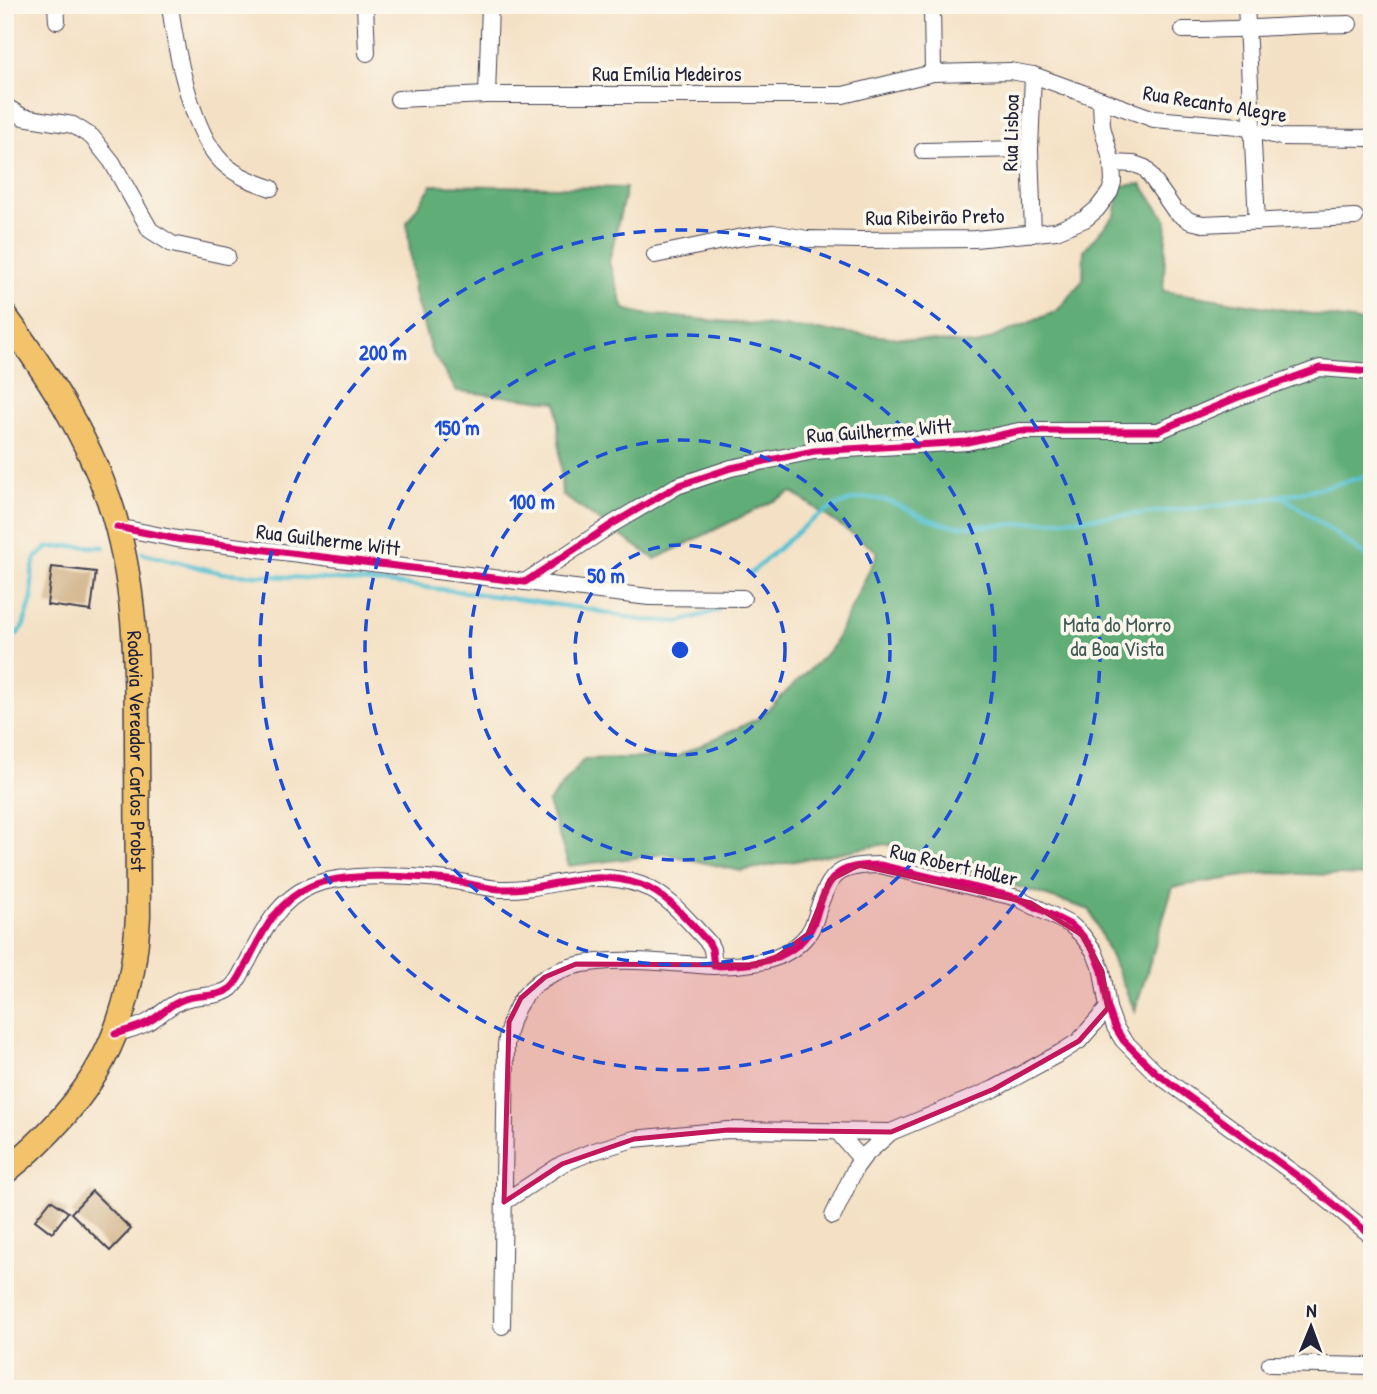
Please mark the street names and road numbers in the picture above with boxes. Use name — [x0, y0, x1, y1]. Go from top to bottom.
street label: Rua Emília Medeiros — [592, 59, 742, 88]
street label: Rua Recanto Alegre — [1141, 78, 1289, 129]
street label: Rua Lisboa — [995, 94, 1026, 172]
street label: Rua Ribeirão Preto — [865, 201, 1005, 232]
street label: Rua Guilherme Witt — [806, 411, 953, 450]
street label: Rua Guilherme Witt — [255, 516, 402, 563]
street label: Rodovia Vereador Carlos Probst — [120, 630, 153, 873]
street label: Rua Robert Holler — [888, 836, 1021, 893]

